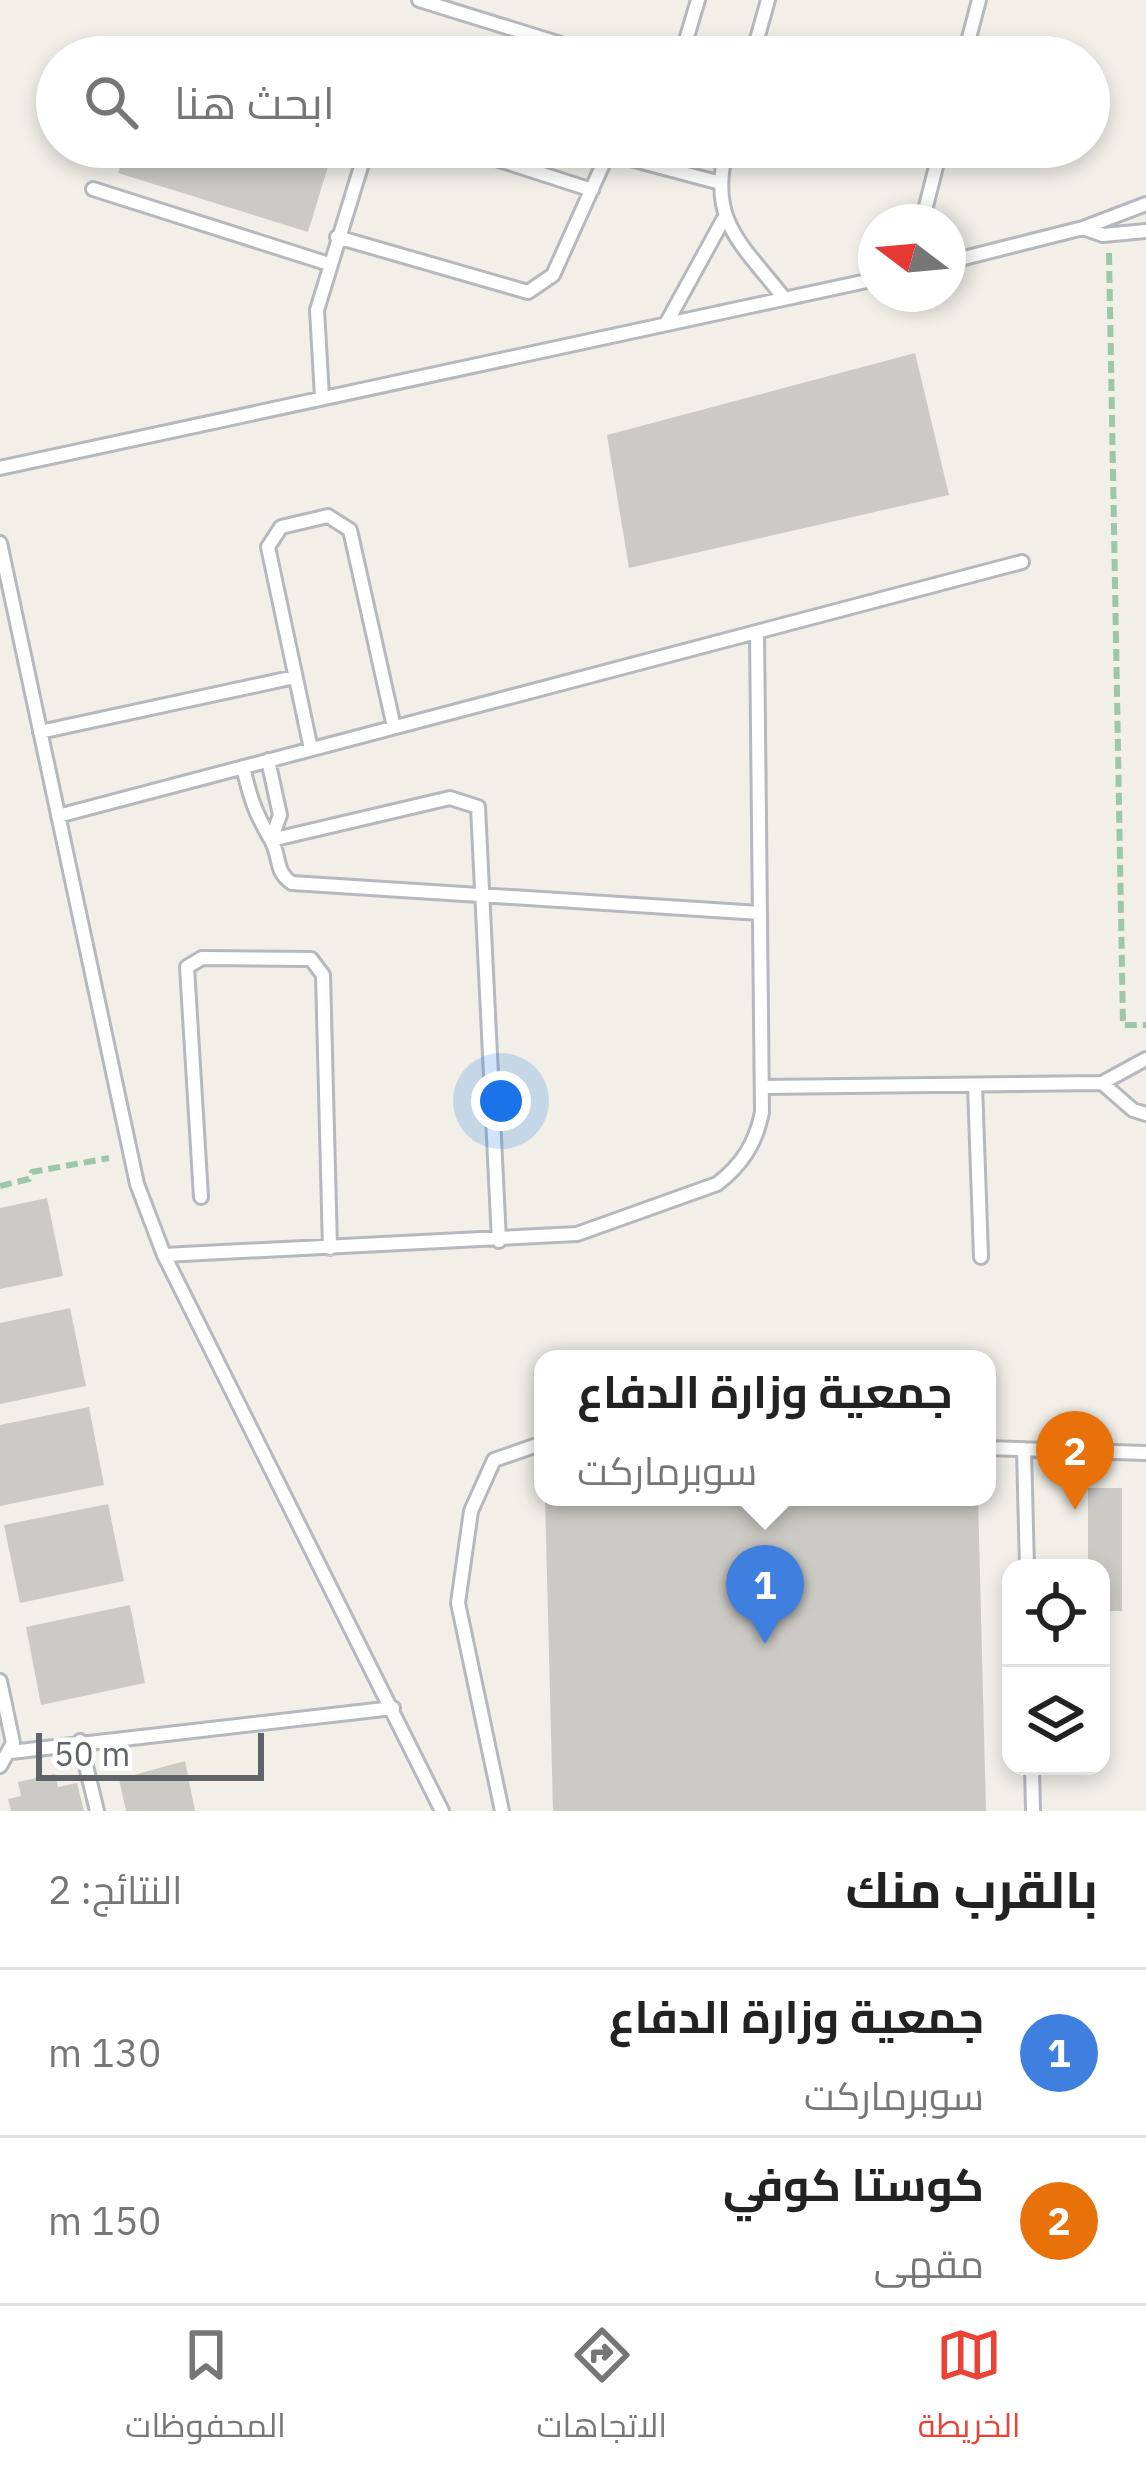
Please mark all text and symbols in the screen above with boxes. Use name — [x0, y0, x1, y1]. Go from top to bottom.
search box — [36, 36, 1110, 168]
icon: search — [78, 69, 144, 135]
text: ابحث هنا — [174, 73, 335, 131]
north arrow — [858, 204, 966, 312]
your location — [471, 1071, 531, 1131]
popup — [534, 1350, 996, 1506]
text: جمعية وزارة الدفاع — [577, 1362, 953, 1420]
pin: 2 — [1036, 1411, 1114, 1510]
text: سوبرماركت — [577, 1445, 757, 1496]
pin: 1 — [726, 1545, 804, 1644]
map controls — [1002, 1559, 1110, 1775]
button: locate — [1002, 1559, 1110, 1667]
button: layers — [1002, 1667, 1110, 1775]
scale bar — [36, 1727, 264, 1780]
text: 50 m — [54, 1732, 130, 1775]
text: بالقرب منك — [845, 1856, 1098, 1922]
text: النتائج: 2 — [48, 1864, 183, 1915]
text: جمعية وزارة الدفاع — [609, 1987, 984, 2045]
text: 130 m — [48, 2027, 161, 2078]
text: 1 — [1047, 2027, 1071, 2078]
text: سوبرماركت — [804, 2070, 984, 2121]
text: كوستا كوفي — [723, 2155, 984, 2213]
text: 150 m — [48, 2195, 161, 2246]
text: 2 — [1047, 2195, 1071, 2246]
text: مقهى — [874, 2238, 984, 2289]
tab: المحفوظات — [125, 2322, 286, 2456]
tab: الاتجاهات — [537, 2322, 667, 2456]
tab: الخريطة — [918, 2322, 1021, 2456]

